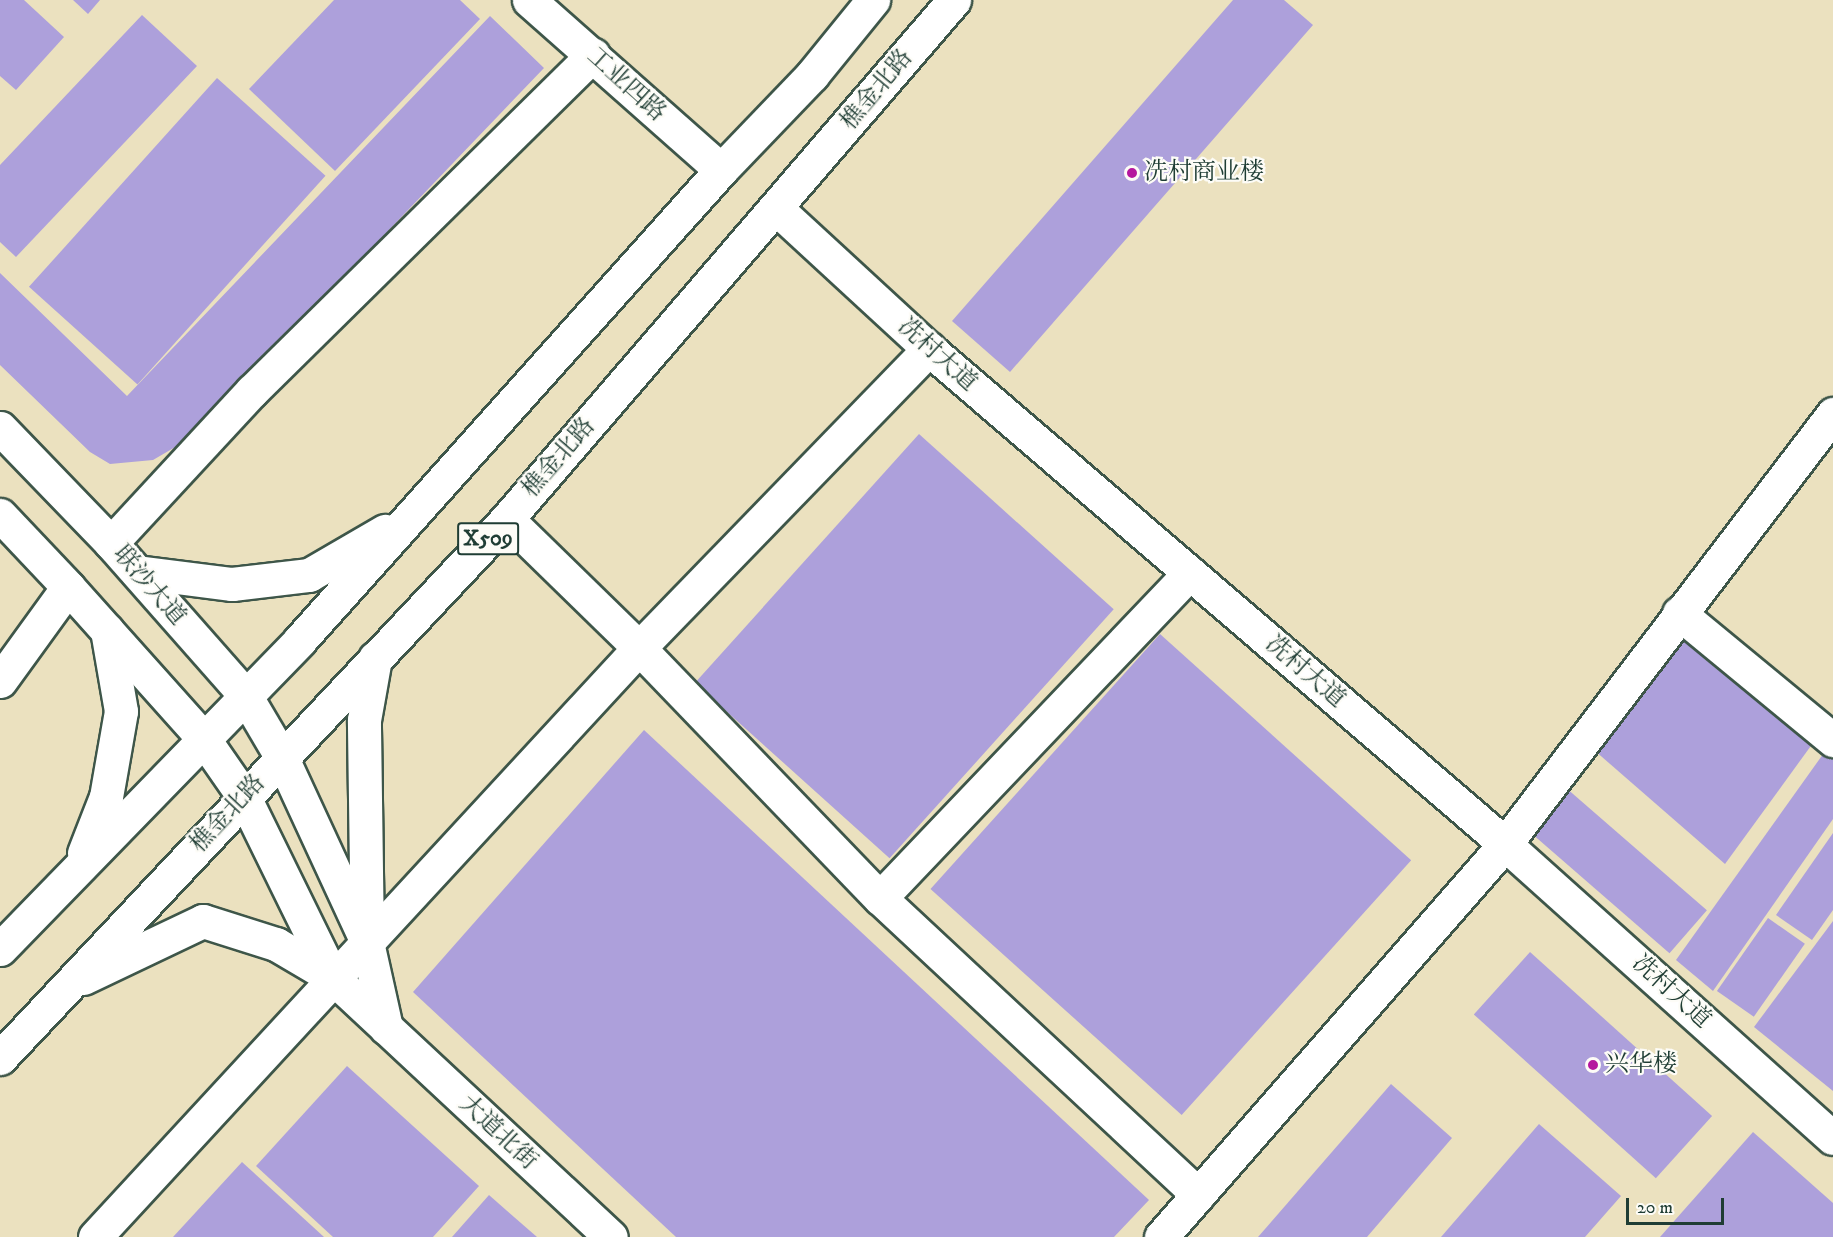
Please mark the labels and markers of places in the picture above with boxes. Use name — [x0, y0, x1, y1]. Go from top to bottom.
place label: 冼村商业楼 — [1144, 159, 1264, 187]
marker: 冼村商业楼 — [1125, 166, 1139, 180]
place label: 兴华楼 — [1605, 1051, 1677, 1079]
marker: 兴华楼 — [1586, 1058, 1600, 1072]

